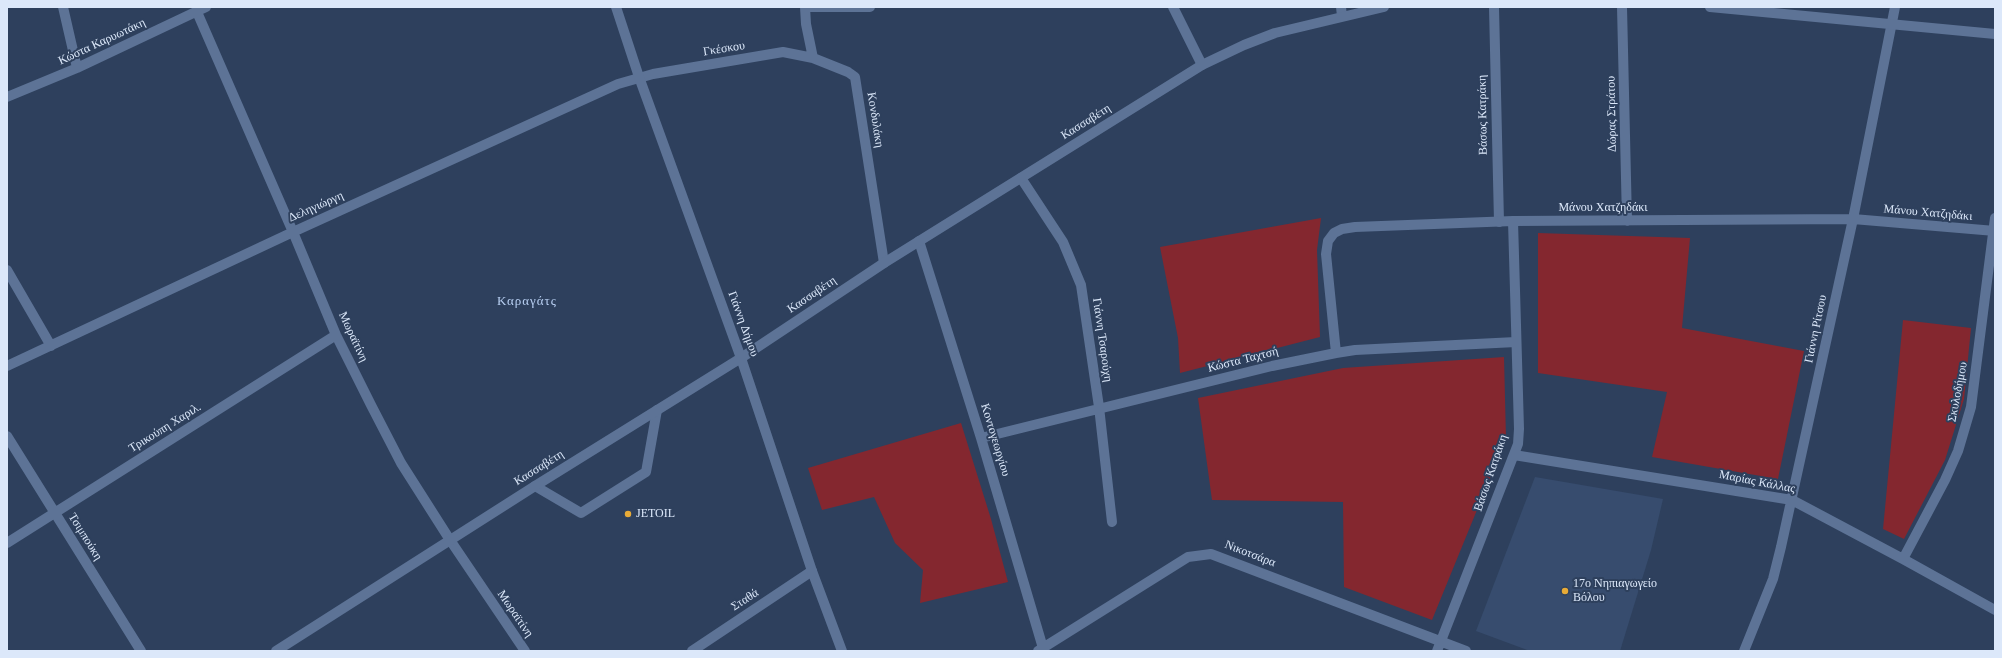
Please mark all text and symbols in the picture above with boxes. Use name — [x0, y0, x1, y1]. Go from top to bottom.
street label: Κώστα Καρυωτάκη — [56, 16, 148, 68]
street label: Γκέσκου — [702, 39, 746, 59]
street label: Βάσως Κατράκη — [1475, 75, 1491, 155]
street label: Δώρας Στράτου — [1604, 76, 1620, 152]
street label: Κονδυλάκη — [863, 91, 887, 149]
street label: Κασσαβέτη — [1058, 101, 1114, 143]
street label: Δεληγιώργη — [286, 188, 346, 226]
street label: Μάνου Χατζηδάκι — [1558, 201, 1648, 215]
street label: Μάνου Χατζηδάκι — [1883, 202, 1973, 224]
street label: Κασσαβέτη — [785, 273, 839, 317]
street label: Γιάννη Δήμου — [725, 289, 761, 359]
district label: Καραγάτς — [497, 294, 557, 310]
street label: Γιάννη Ρίτσου — [1802, 294, 1830, 364]
street label: Γιάννη Τσαρούχη — [1089, 297, 1115, 383]
street label: Μωραϊτίνη — [335, 310, 371, 364]
street label: Κώστα Ταχτσή — [1206, 344, 1280, 376]
street label: Σκυλοδήμου — [1945, 361, 1971, 423]
street label: Τρικούπη Χαριλ. — [126, 400, 204, 456]
street label: Κοντογεωργίου — [977, 402, 1013, 478]
street label: Βάσως Κατράκη — [1471, 433, 1511, 513]
street label: Κασσαβέτη — [511, 447, 567, 489]
street label: Μαρίας Κάλλας — [1718, 468, 1796, 496]
place label: JETOIL — [636, 507, 675, 521]
marker: JETOIL — [623, 509, 633, 519]
street label: Τσιμπούκη — [65, 511, 105, 563]
street label: Νικοτσάρα — [1222, 538, 1278, 570]
place label: 17ο Νηπιαγωγείο Βόλου — [1573, 577, 1657, 605]
street label: Σταθά — [729, 586, 761, 614]
marker: 17ο Νηπιαγωγείο Βόλου — [1560, 586, 1570, 596]
street label: Μωραϊτίνη — [494, 588, 536, 640]

